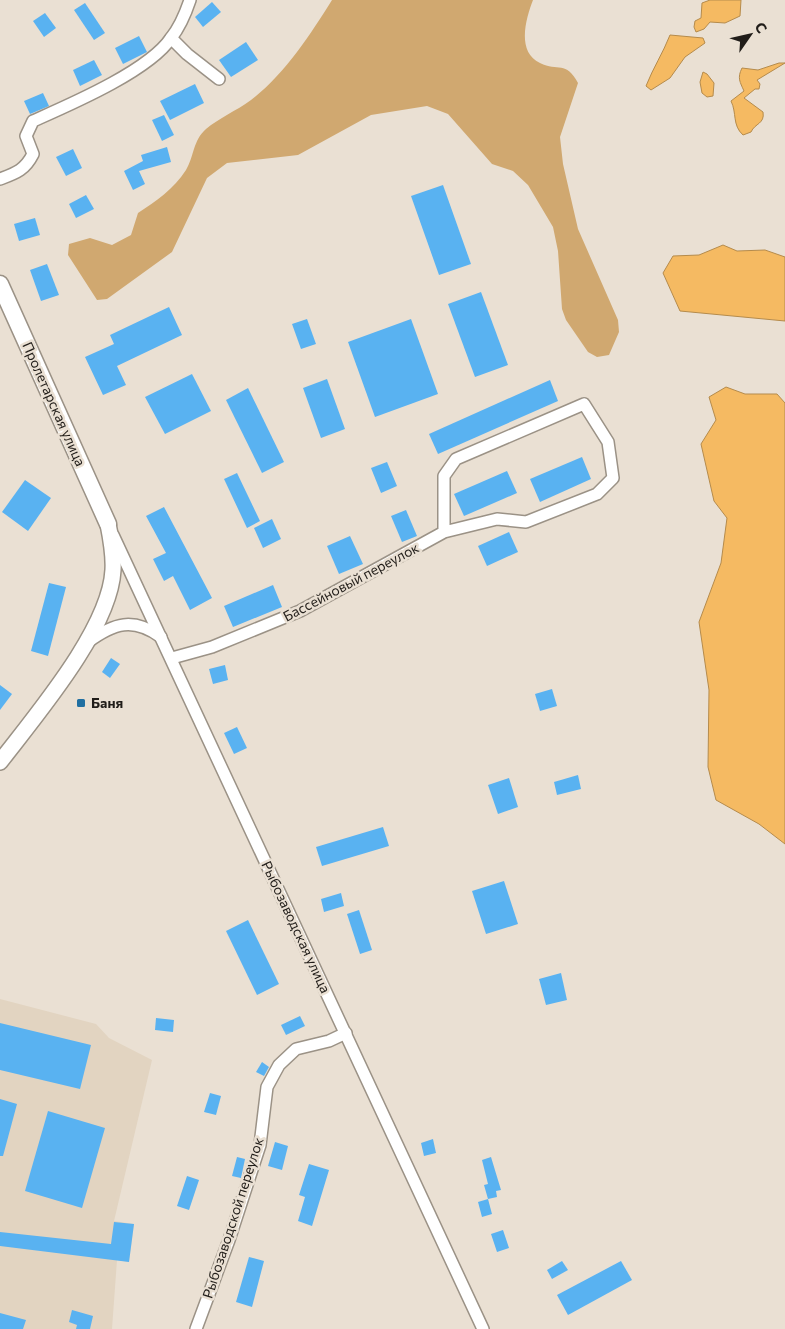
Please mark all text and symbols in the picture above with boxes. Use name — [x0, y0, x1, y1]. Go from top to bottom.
north arrow — [725, 10, 775, 60]
text: С — [751, 19, 771, 36]
street label: Пролетарская улица — [19, 339, 90, 469]
street label: Бассейновый переулок — [280, 538, 422, 625]
place label: Баня — [91, 694, 123, 711]
marker: Баня — [75, 697, 87, 709]
street label: Рыбозаводская улица — [258, 858, 335, 996]
street label: Рыбозаводской переулок — [198, 1135, 267, 1301]

